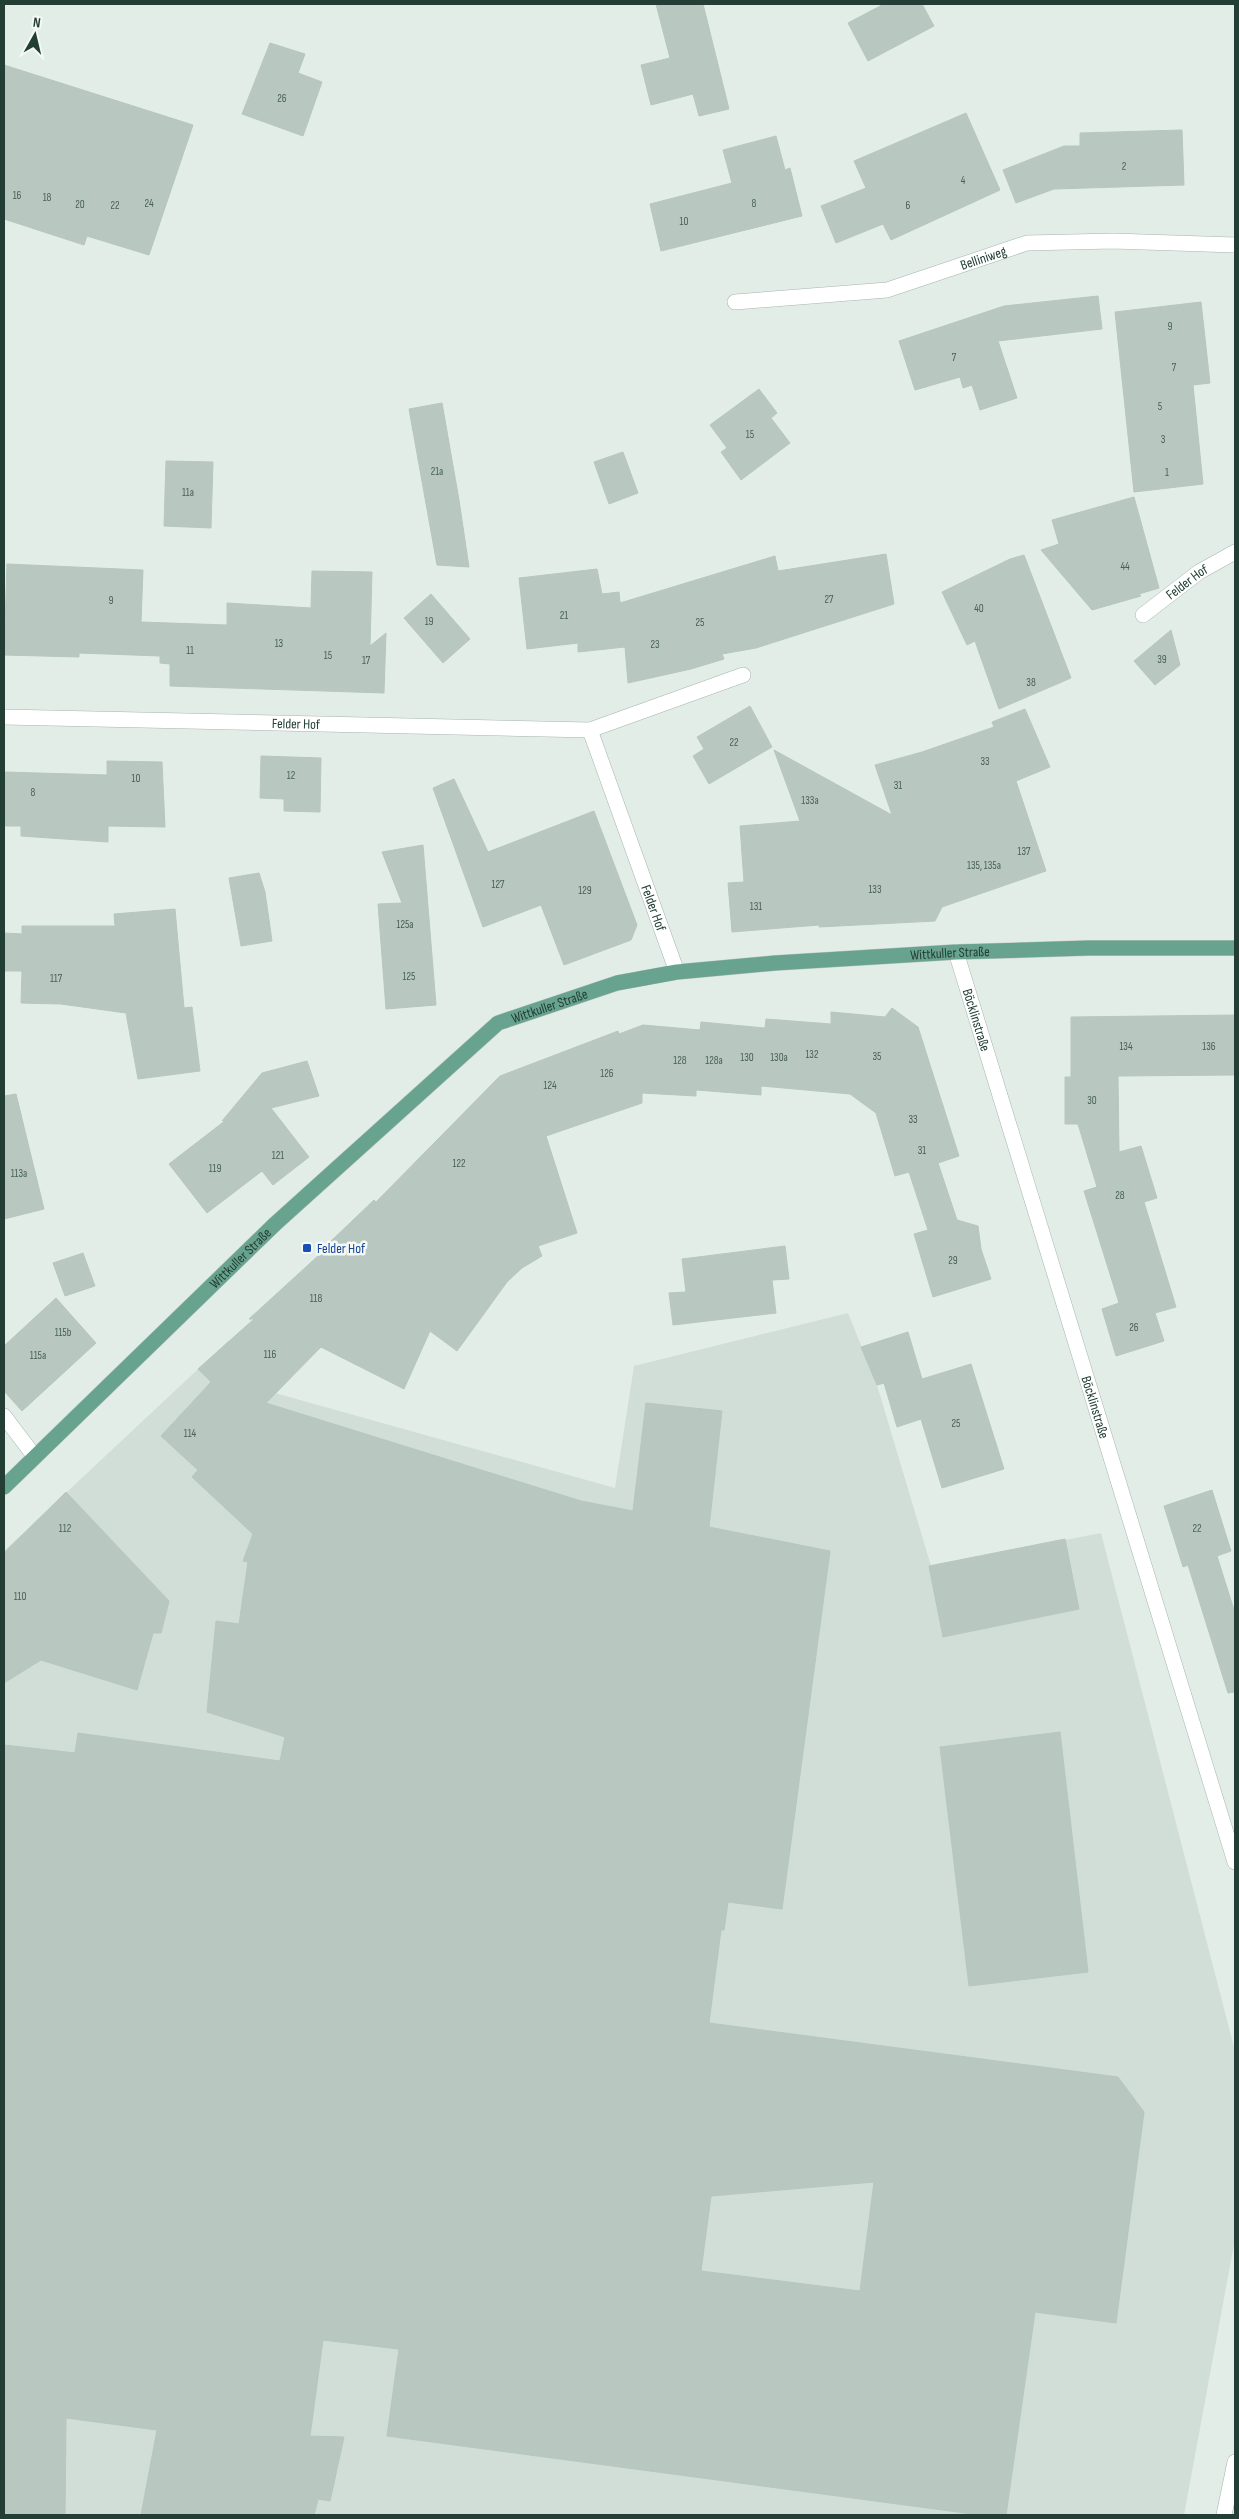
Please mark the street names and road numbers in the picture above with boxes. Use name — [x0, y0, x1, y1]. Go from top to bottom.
street label: Belliniweg — [958, 242, 1009, 274]
street label: Felder Hof — [1163, 560, 1212, 603]
street label: Felder Hof — [272, 715, 321, 733]
street label: Felder Hof — [637, 883, 670, 934]
street label: Wittkuller Straße — [910, 943, 990, 964]
street label: Wittkuller Straße — [509, 985, 590, 1027]
street label: Böcklinstraße — [959, 987, 994, 1053]
street label: Wittkuller Straße — [206, 1224, 275, 1292]
street label: Böcklinstraße — [1077, 1374, 1113, 1441]

